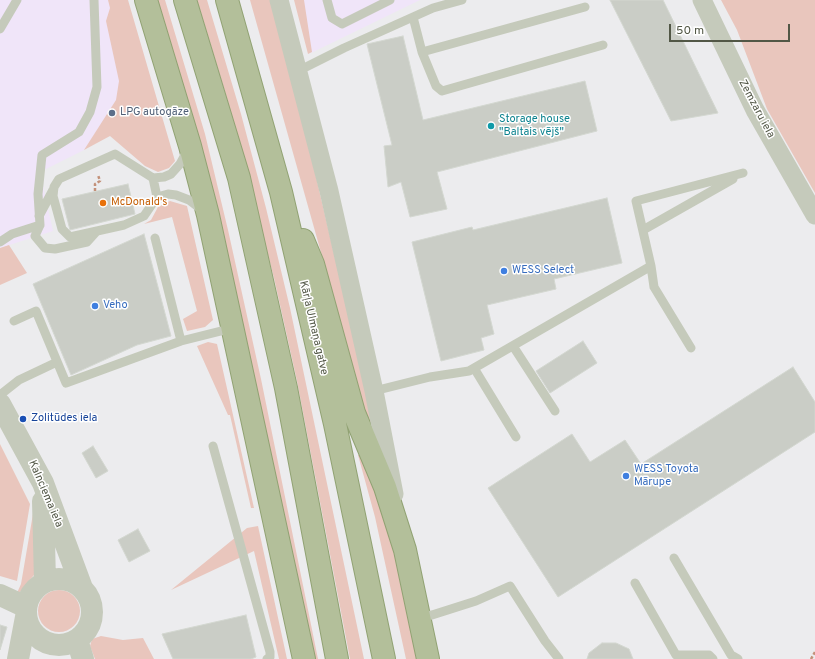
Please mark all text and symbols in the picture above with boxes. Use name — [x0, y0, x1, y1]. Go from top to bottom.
scale bar — [671, 16, 792, 42]
text: 50 m — [676, 23, 704, 39]
street label: Zemzaru iela — [735, 78, 777, 140]
place label: LPG autogāze — [120, 106, 189, 120]
marker: LPG autogāze — [107, 108, 117, 118]
place label: Storage house "Baltais vējš" — [499, 113, 570, 139]
marker: Storage house "Baltais vējš" — [486, 121, 496, 131]
place label: McDonald's — [111, 196, 167, 210]
marker: McDonald's — [98, 198, 108, 208]
place label: WESS Select — [512, 264, 574, 278]
marker: WESS Select — [499, 266, 509, 276]
street label: Kārļa Ulmaņa gatve — [296, 280, 330, 376]
place label: Veho — [103, 299, 128, 313]
marker: Veho — [90, 301, 100, 311]
place label: Zolitūdes iela — [31, 412, 97, 426]
marker: Zolitūdes iela — [18, 414, 28, 424]
street label: Kalnciema iela — [25, 458, 65, 530]
place label: WESS Toyota Mārupe — [634, 463, 699, 489]
marker: WESS Toyota Mārupe — [621, 471, 631, 481]

